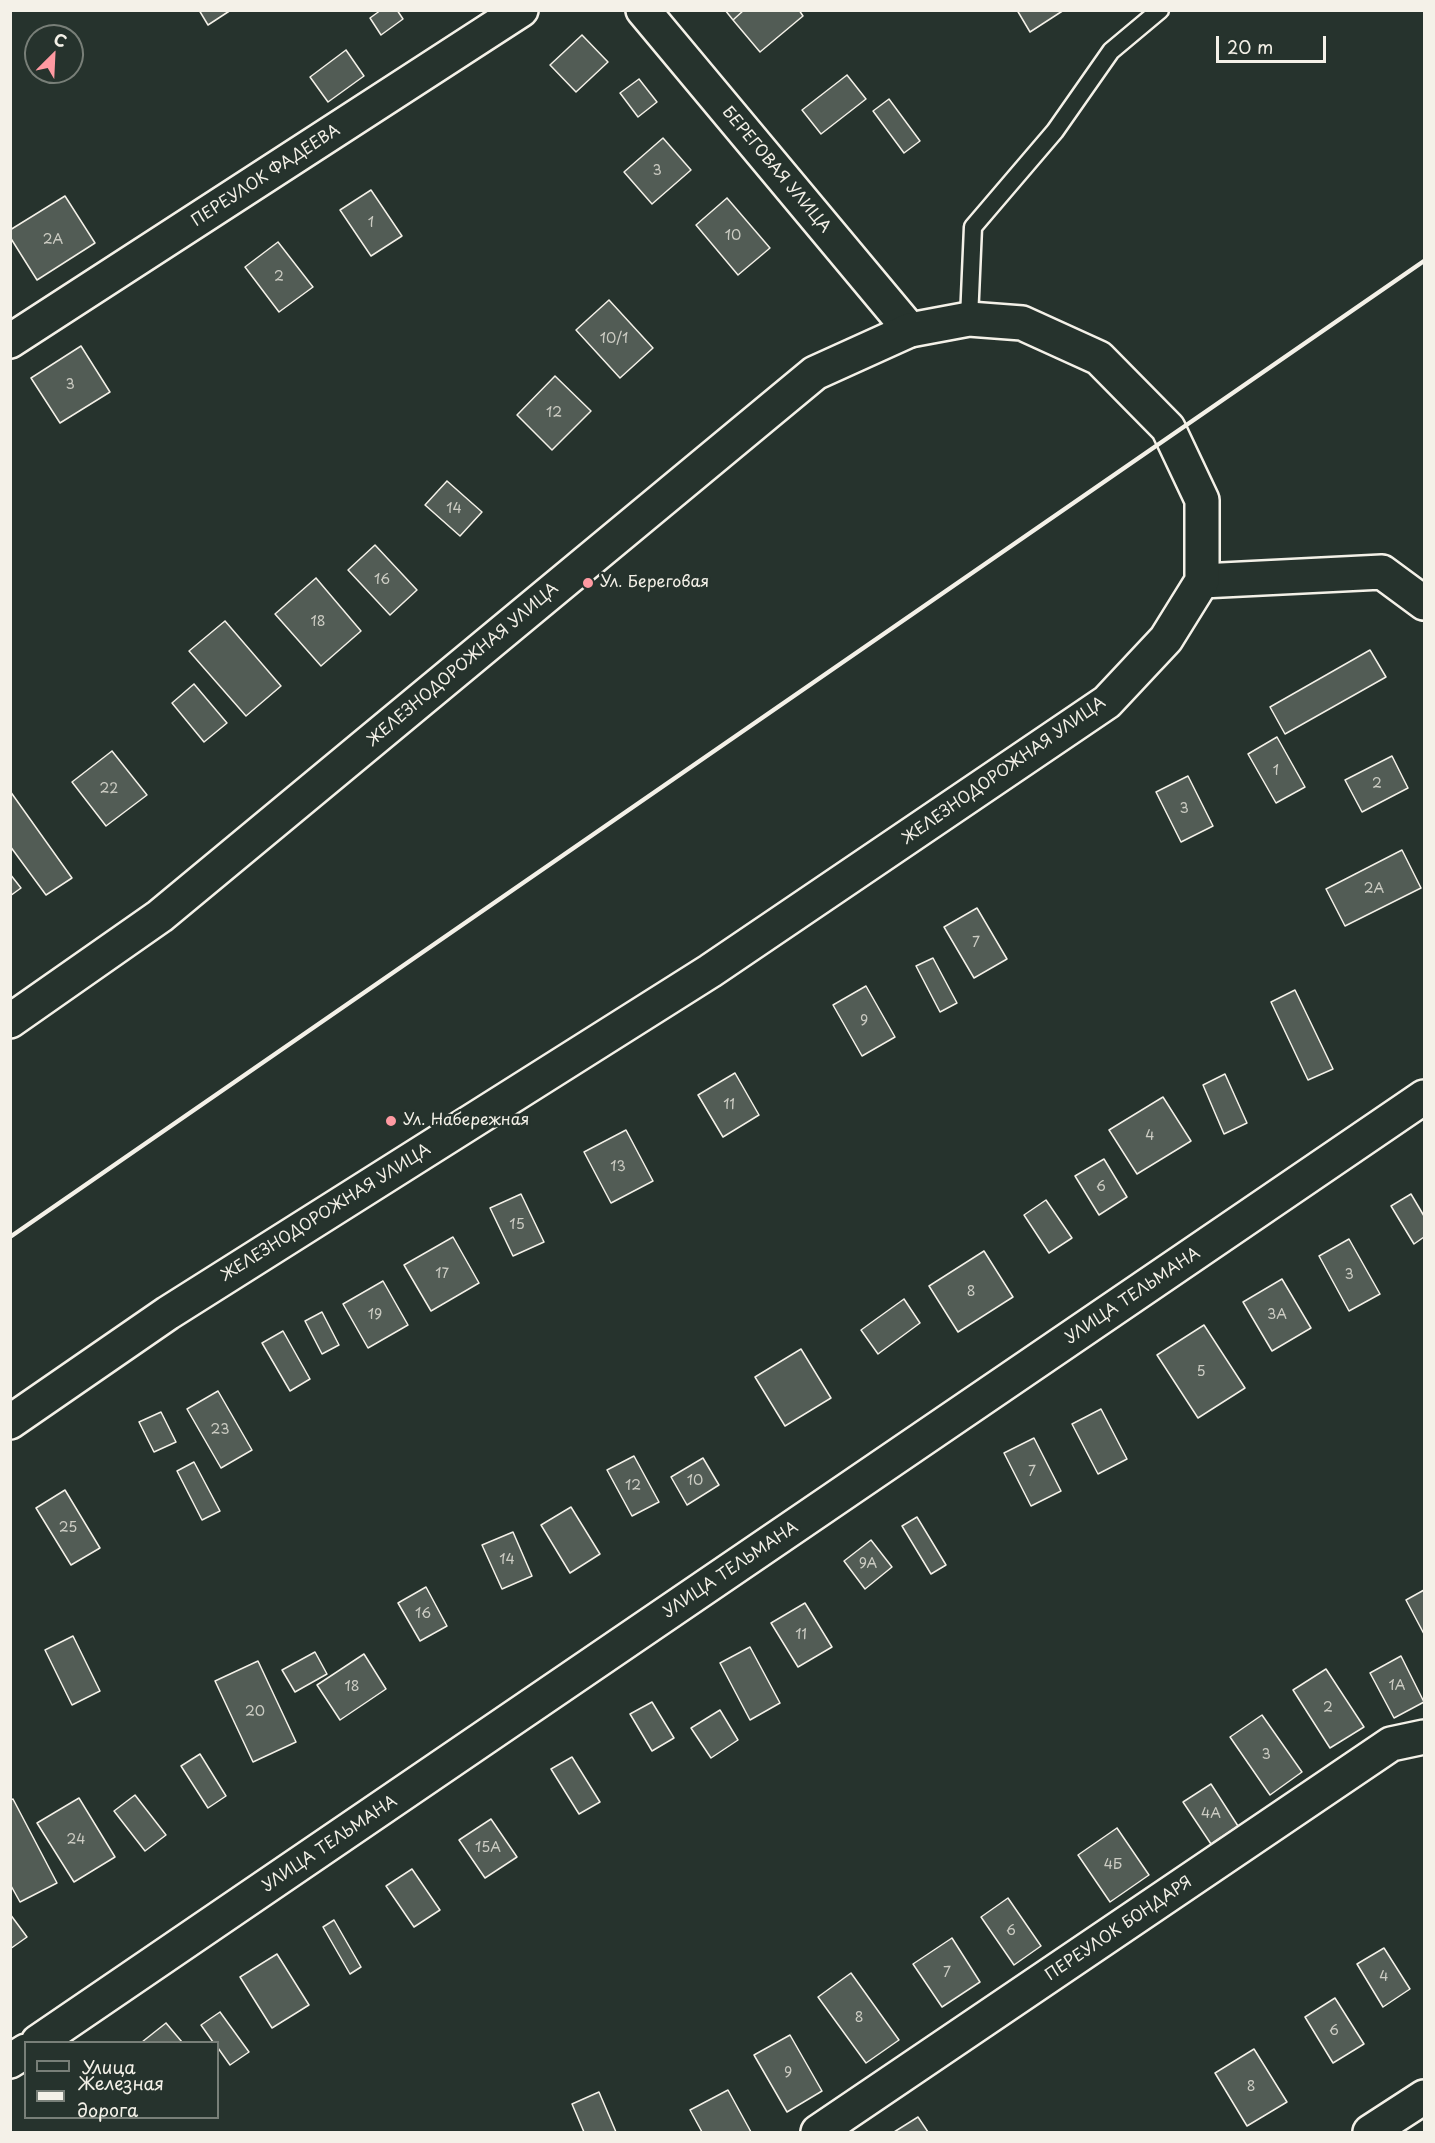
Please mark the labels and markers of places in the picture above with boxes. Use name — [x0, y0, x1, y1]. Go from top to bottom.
place label: Ул. Береговая — [600, 573, 709, 593]
marker: Ул. Береговая — [581, 576, 595, 590]
place label: Ул. Набережная — [403, 1111, 529, 1131]
marker: Ул. Набережная — [384, 1114, 398, 1128]

